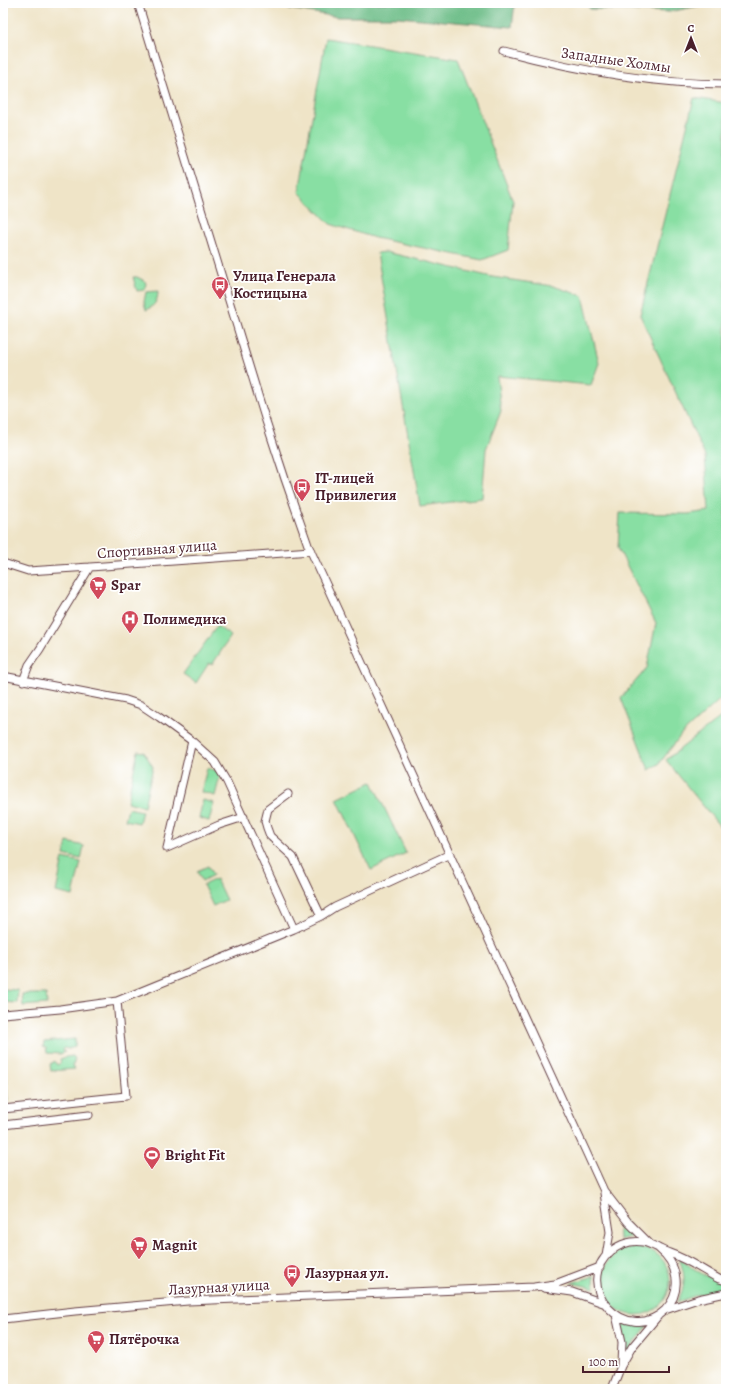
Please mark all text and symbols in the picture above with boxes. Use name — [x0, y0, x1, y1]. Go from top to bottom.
north arrow — [671, 18, 711, 58]
text: С — [688, 21, 695, 36]
street label: Западные Холмы — [560, 42, 672, 78]
place label: Улица Генерала Костицына — [233, 266, 337, 303]
bus stop icon: Улица Генерала Костицына — [210, 275, 230, 300]
place label: IT-лицей Привилегия — [315, 468, 397, 505]
bus stop icon: IT-лицей Привилегия — [292, 477, 312, 502]
street label: Спортивная улица — [97, 535, 218, 563]
supermarket icon: Spar — [88, 575, 108, 600]
place label: Spar — [111, 575, 141, 595]
hospital icon: Полимедика — [120, 609, 140, 634]
place label: Полимедика — [143, 609, 227, 629]
sports icon: Bright Fit — [142, 1145, 162, 1170]
place label: Bright Fit — [165, 1145, 225, 1165]
supermarket icon: Magnit — [129, 1235, 149, 1260]
place label: Magnit — [152, 1235, 197, 1255]
bus stop icon: Лазурная ул. — [282, 1263, 302, 1288]
place label: Лазурная ул. — [305, 1263, 389, 1283]
street label: Лазурная улица — [168, 1274, 270, 1300]
supermarket icon: Пятёрочка — [86, 1329, 106, 1354]
place label: Пятёрочка — [109, 1329, 180, 1349]
scale bar — [583, 1348, 669, 1374]
text: 100 m — [589, 1354, 618, 1370]

